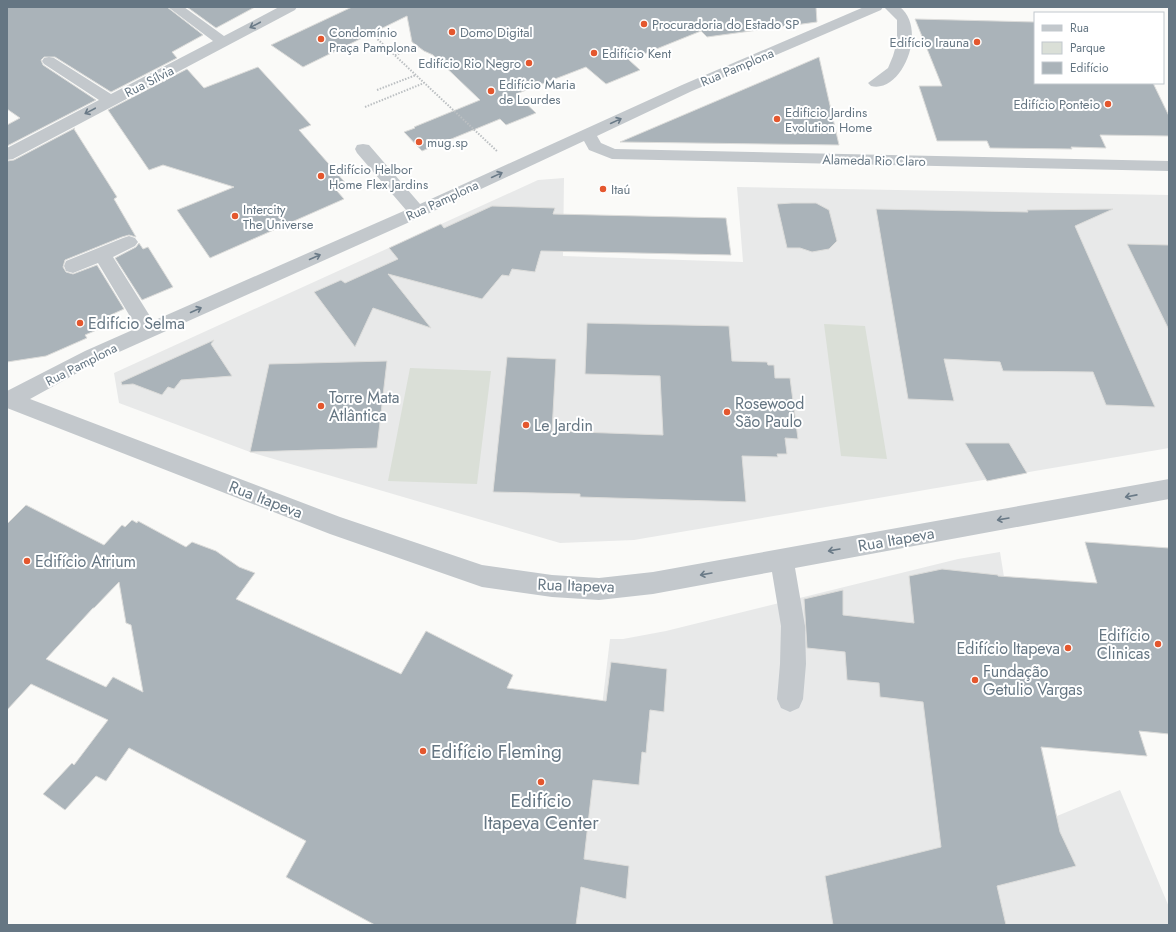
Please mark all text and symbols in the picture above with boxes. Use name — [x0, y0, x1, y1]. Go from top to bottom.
legend — [1034, 12, 1164, 84]
place label: Procuradoria do Estado SP — [652, 15, 799, 34]
marker: Procuradoria do Estado SP — [639, 19, 649, 29]
text: Rua — [1070, 19, 1089, 37]
one-way arrow — [250, 22, 262, 30]
place label: Condomínio Praça Pamplona — [329, 23, 417, 57]
place label: Domo Digital — [460, 23, 532, 42]
marker: Domo Digital — [447, 27, 457, 37]
place label: Edifício Irauna — [890, 33, 969, 52]
marker: Condomínio Praça Pamplona — [316, 34, 326, 44]
marker: Edifício Irauna — [972, 37, 982, 47]
text: Parque — [1070, 39, 1105, 57]
street label: Rua Pamplona — [698, 43, 777, 91]
place label: Edifício Kent — [602, 44, 672, 63]
marker: Edifício Kent — [589, 48, 599, 58]
place label: Edifício Rio Negro — [418, 54, 521, 73]
marker: Edifício Rio Negro — [524, 58, 534, 68]
text: Edifício — [1070, 59, 1109, 77]
street label: Rua Sílvia — [121, 61, 177, 102]
place label: Edifício Maria de Lourdes — [499, 75, 576, 109]
marker: Edifício Maria de Lourdes — [486, 86, 496, 96]
place label: Edifício Ponteio — [1013, 95, 1100, 114]
marker: Edifício Ponteio — [1103, 99, 1113, 109]
place label: Edificio Jardins Evolution Home — [785, 103, 872, 137]
one-way arrow — [85, 108, 97, 116]
marker: Edificio Jardins Evolution Home — [772, 114, 782, 124]
one-way arrow — [609, 117, 621, 124]
place label: mug.sp — [427, 133, 468, 152]
marker: mug.sp — [414, 137, 424, 147]
street label: Alameda Rio Claro — [822, 150, 926, 171]
place label: Edifício Helbor Home Flex Jardins — [329, 160, 428, 194]
marker: Edifício Helbor Home Flex Jardins — [316, 171, 326, 181]
one-way arrow — [491, 171, 503, 178]
street label: Rua Pamplona — [403, 175, 482, 226]
place label: Itaú — [611, 180, 630, 199]
marker: Itaú — [598, 184, 608, 194]
place label: Intercity The Universe — [243, 200, 314, 234]
marker: Intercity The Universe — [230, 211, 240, 221]
one-way arrow — [308, 253, 320, 260]
one-way arrow — [190, 306, 202, 313]
place label: Edifício Selma — [88, 312, 185, 335]
marker: Edifício Selma — [75, 318, 85, 328]
street label: Rua Pamplona — [42, 338, 120, 391]
place label: Torre Mata Atlântica — [329, 386, 400, 427]
place label: Rosewood São Paulo — [735, 392, 804, 433]
marker: Torre Mata Atlântica — [316, 401, 326, 411]
marker: Rosewood São Paulo — [722, 407, 732, 417]
place label: Le Jardin — [534, 414, 593, 437]
marker: Le Jardin — [521, 420, 531, 430]
street label: Rua Itapeva — [226, 475, 306, 524]
one-way arrow — [1125, 492, 1138, 500]
one-way arrow — [997, 516, 1010, 524]
street label: Rua Itapeva — [856, 521, 936, 558]
one-way arrow — [828, 547, 841, 555]
place label: Edifício Atrium — [35, 550, 136, 573]
marker: Edifício Atrium — [22, 556, 32, 566]
one-way arrow — [700, 570, 713, 578]
street label: Rua Itapeva — [537, 573, 615, 598]
place label: Edifício Clinicas — [1097, 624, 1150, 665]
place label: Edifício Itapeva — [957, 637, 1060, 660]
marker: Edifício Clinicas — [1153, 639, 1163, 649]
marker: Edifício Itapeva — [1063, 643, 1073, 653]
place label: Fundação Getulio Vargas — [983, 660, 1082, 701]
marker: Fundação Getulio Vargas — [970, 675, 980, 685]
place label: Edifício Fleming — [431, 738, 562, 765]
marker: Edifício Fleming — [418, 746, 428, 756]
marker: Edifício Itapeva Center — [536, 777, 546, 787]
place label: Edifício Itapeva Center — [483, 787, 599, 836]

